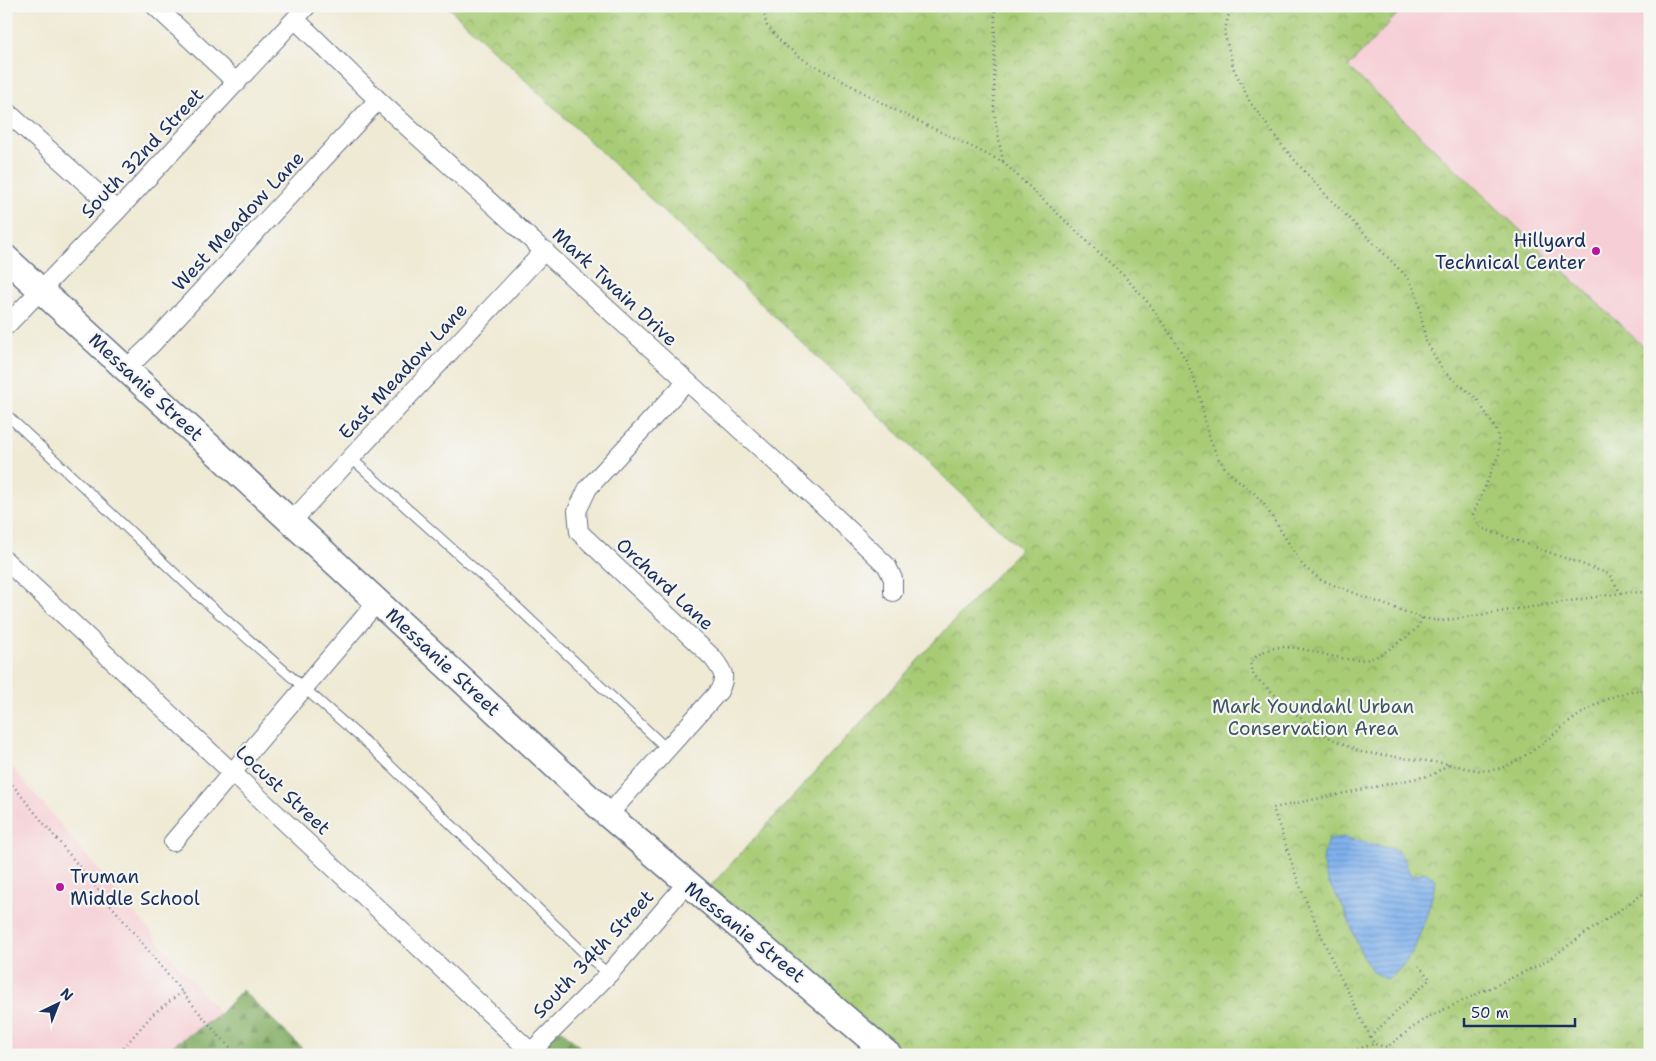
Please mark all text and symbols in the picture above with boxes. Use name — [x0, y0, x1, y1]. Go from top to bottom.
street label: South 32nd Street — [75, 82, 209, 224]
street label: West Meadow Lane — [167, 146, 309, 296]
street label: Mark Twain Drive — [547, 222, 683, 352]
place label: Hillyard Technical Center — [1435, 228, 1586, 275]
marker: Hillyard Technical Center — [1590, 245, 1602, 257]
street label: East Meadow Lane — [333, 297, 473, 445]
street label: Messanie Street — [83, 327, 209, 447]
street label: Orchard Lane — [611, 532, 719, 636]
street label: Messanie Street — [380, 602, 506, 722]
park label: Mark Youndahl Urban Conservation Area — [1212, 694, 1414, 741]
street label: Locust Street — [230, 740, 336, 840]
place label: Truman Middle School — [70, 864, 200, 911]
street label: Messanie Street — [680, 876, 810, 988]
marker: Truman Middle School — [54, 881, 66, 893]
street label: South 34th Street — [527, 884, 659, 1024]
north arrow — [32, 978, 82, 1028]
text: N — [57, 984, 77, 1005]
scale bar — [1464, 996, 1575, 1028]
text: 50 m — [1471, 1003, 1509, 1023]

